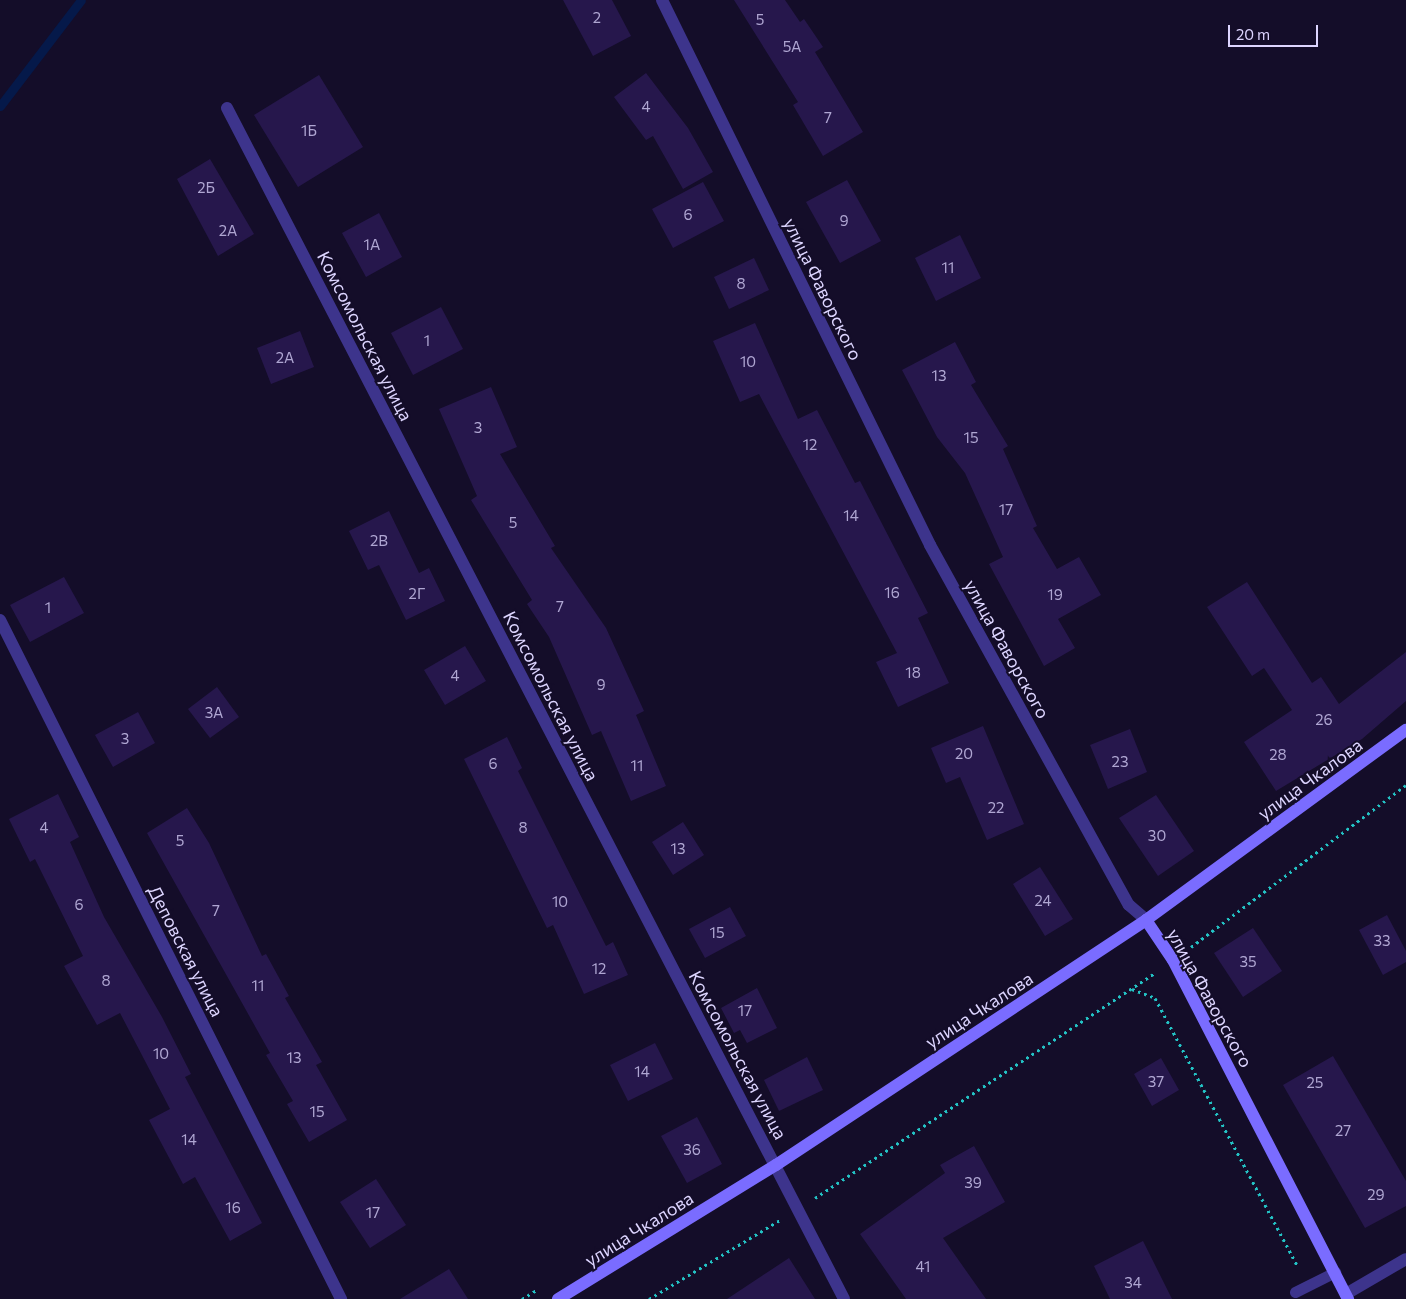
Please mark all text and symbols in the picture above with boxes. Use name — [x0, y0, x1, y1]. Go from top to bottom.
house number: 2 — [593, 9, 601, 27]
house number: 5 — [756, 11, 764, 29]
scale bar — [1231, 15, 1321, 47]
text: 20 m — [1236, 25, 1270, 43]
house number: 5А — [783, 38, 801, 56]
house number: 4 — [642, 98, 650, 116]
house number: 7 — [824, 109, 832, 127]
house number: 1Б — [301, 122, 317, 140]
house number: 2Б — [197, 179, 215, 197]
house number: 6 — [683, 206, 693, 224]
house number: 9 — [839, 212, 849, 230]
street label: улица Фаворского — [779, 214, 867, 364]
house number: 2А — [219, 222, 237, 240]
house number: 1А — [364, 236, 380, 254]
street label: Комсомольская улица — [313, 248, 417, 424]
house number: 11 — [942, 259, 954, 277]
house number: 8 — [736, 275, 746, 293]
house number: 1 — [424, 332, 430, 350]
house number: 2А — [276, 349, 294, 367]
house number: 10 — [740, 353, 756, 371]
house number: 13 — [932, 367, 946, 385]
house number: 3 — [474, 419, 482, 437]
house number: 15 — [963, 429, 979, 447]
house number: 12 — [803, 436, 817, 454]
house number: 17 — [999, 501, 1013, 519]
house number: 14 — [843, 507, 859, 525]
house number: 5 — [509, 514, 517, 532]
house number: 2В — [370, 532, 388, 550]
street label: улица Фаворского — [960, 576, 1054, 722]
house number: 16 — [884, 584, 900, 602]
house number: 2Г — [409, 585, 425, 603]
house number: 19 — [1047, 586, 1063, 604]
house number: 7 — [556, 598, 564, 616]
house number: 1 — [45, 599, 51, 617]
street label: Комсомольская улица — [499, 608, 603, 784]
house number: 18 — [905, 664, 921, 682]
house number: 4 — [451, 667, 459, 685]
house number: 9 — [596, 676, 606, 694]
house number: 3А — [205, 704, 223, 722]
house number: 26 — [1315, 711, 1333, 729]
house number: 3 — [121, 730, 129, 748]
street label: улица Чкалова — [1254, 734, 1366, 824]
house number: 20 — [955, 745, 973, 763]
house number: 28 — [1269, 746, 1287, 764]
house number: 23 — [1112, 753, 1128, 771]
house number: 6 — [488, 755, 498, 773]
house number: 11 — [631, 757, 643, 775]
house number: 22 — [988, 799, 1004, 817]
house number: 4 — [40, 819, 48, 837]
house number: 8 — [518, 819, 528, 837]
house number: 30 — [1148, 827, 1166, 845]
house number: 5 — [176, 832, 184, 850]
house number: 13 — [671, 840, 685, 858]
street label: Деповская улица — [144, 882, 228, 1020]
house number: 24 — [1034, 892, 1052, 910]
house number: 10 — [552, 893, 568, 911]
house number: 6 — [74, 896, 84, 914]
house number: 7 — [212, 902, 220, 920]
house number: 15 — [709, 924, 725, 942]
street label: улица Фаворского — [1163, 925, 1257, 1071]
house number: 33 — [1373, 932, 1391, 950]
house number: 35 — [1239, 953, 1257, 971]
house number: 12 — [592, 960, 606, 978]
street label: Комсомольская улица — [684, 967, 792, 1143]
street label: улица Чкалова — [921, 967, 1037, 1053]
house number: 8 — [101, 972, 111, 990]
house number: 11 — [252, 977, 264, 995]
house number: 17 — [738, 1002, 752, 1020]
house number: 10 — [153, 1045, 169, 1063]
house number: 13 — [287, 1049, 301, 1067]
house number: 14 — [634, 1063, 650, 1081]
house number: 37 — [1148, 1073, 1164, 1091]
house number: 25 — [1307, 1074, 1323, 1092]
house number: 15 — [309, 1103, 325, 1121]
house number: 27 — [1335, 1122, 1351, 1140]
house number: 14 — [181, 1131, 197, 1149]
house number: 36 — [683, 1141, 701, 1159]
house number: 39 — [964, 1174, 982, 1192]
house number: 29 — [1367, 1186, 1385, 1204]
street label: улица Чкалова — [581, 1187, 697, 1271]
house number: 16 — [225, 1199, 241, 1217]
house number: 17 — [366, 1204, 380, 1222]
house number: 41 — [916, 1258, 930, 1276]
house number: 34 — [1124, 1274, 1142, 1292]

